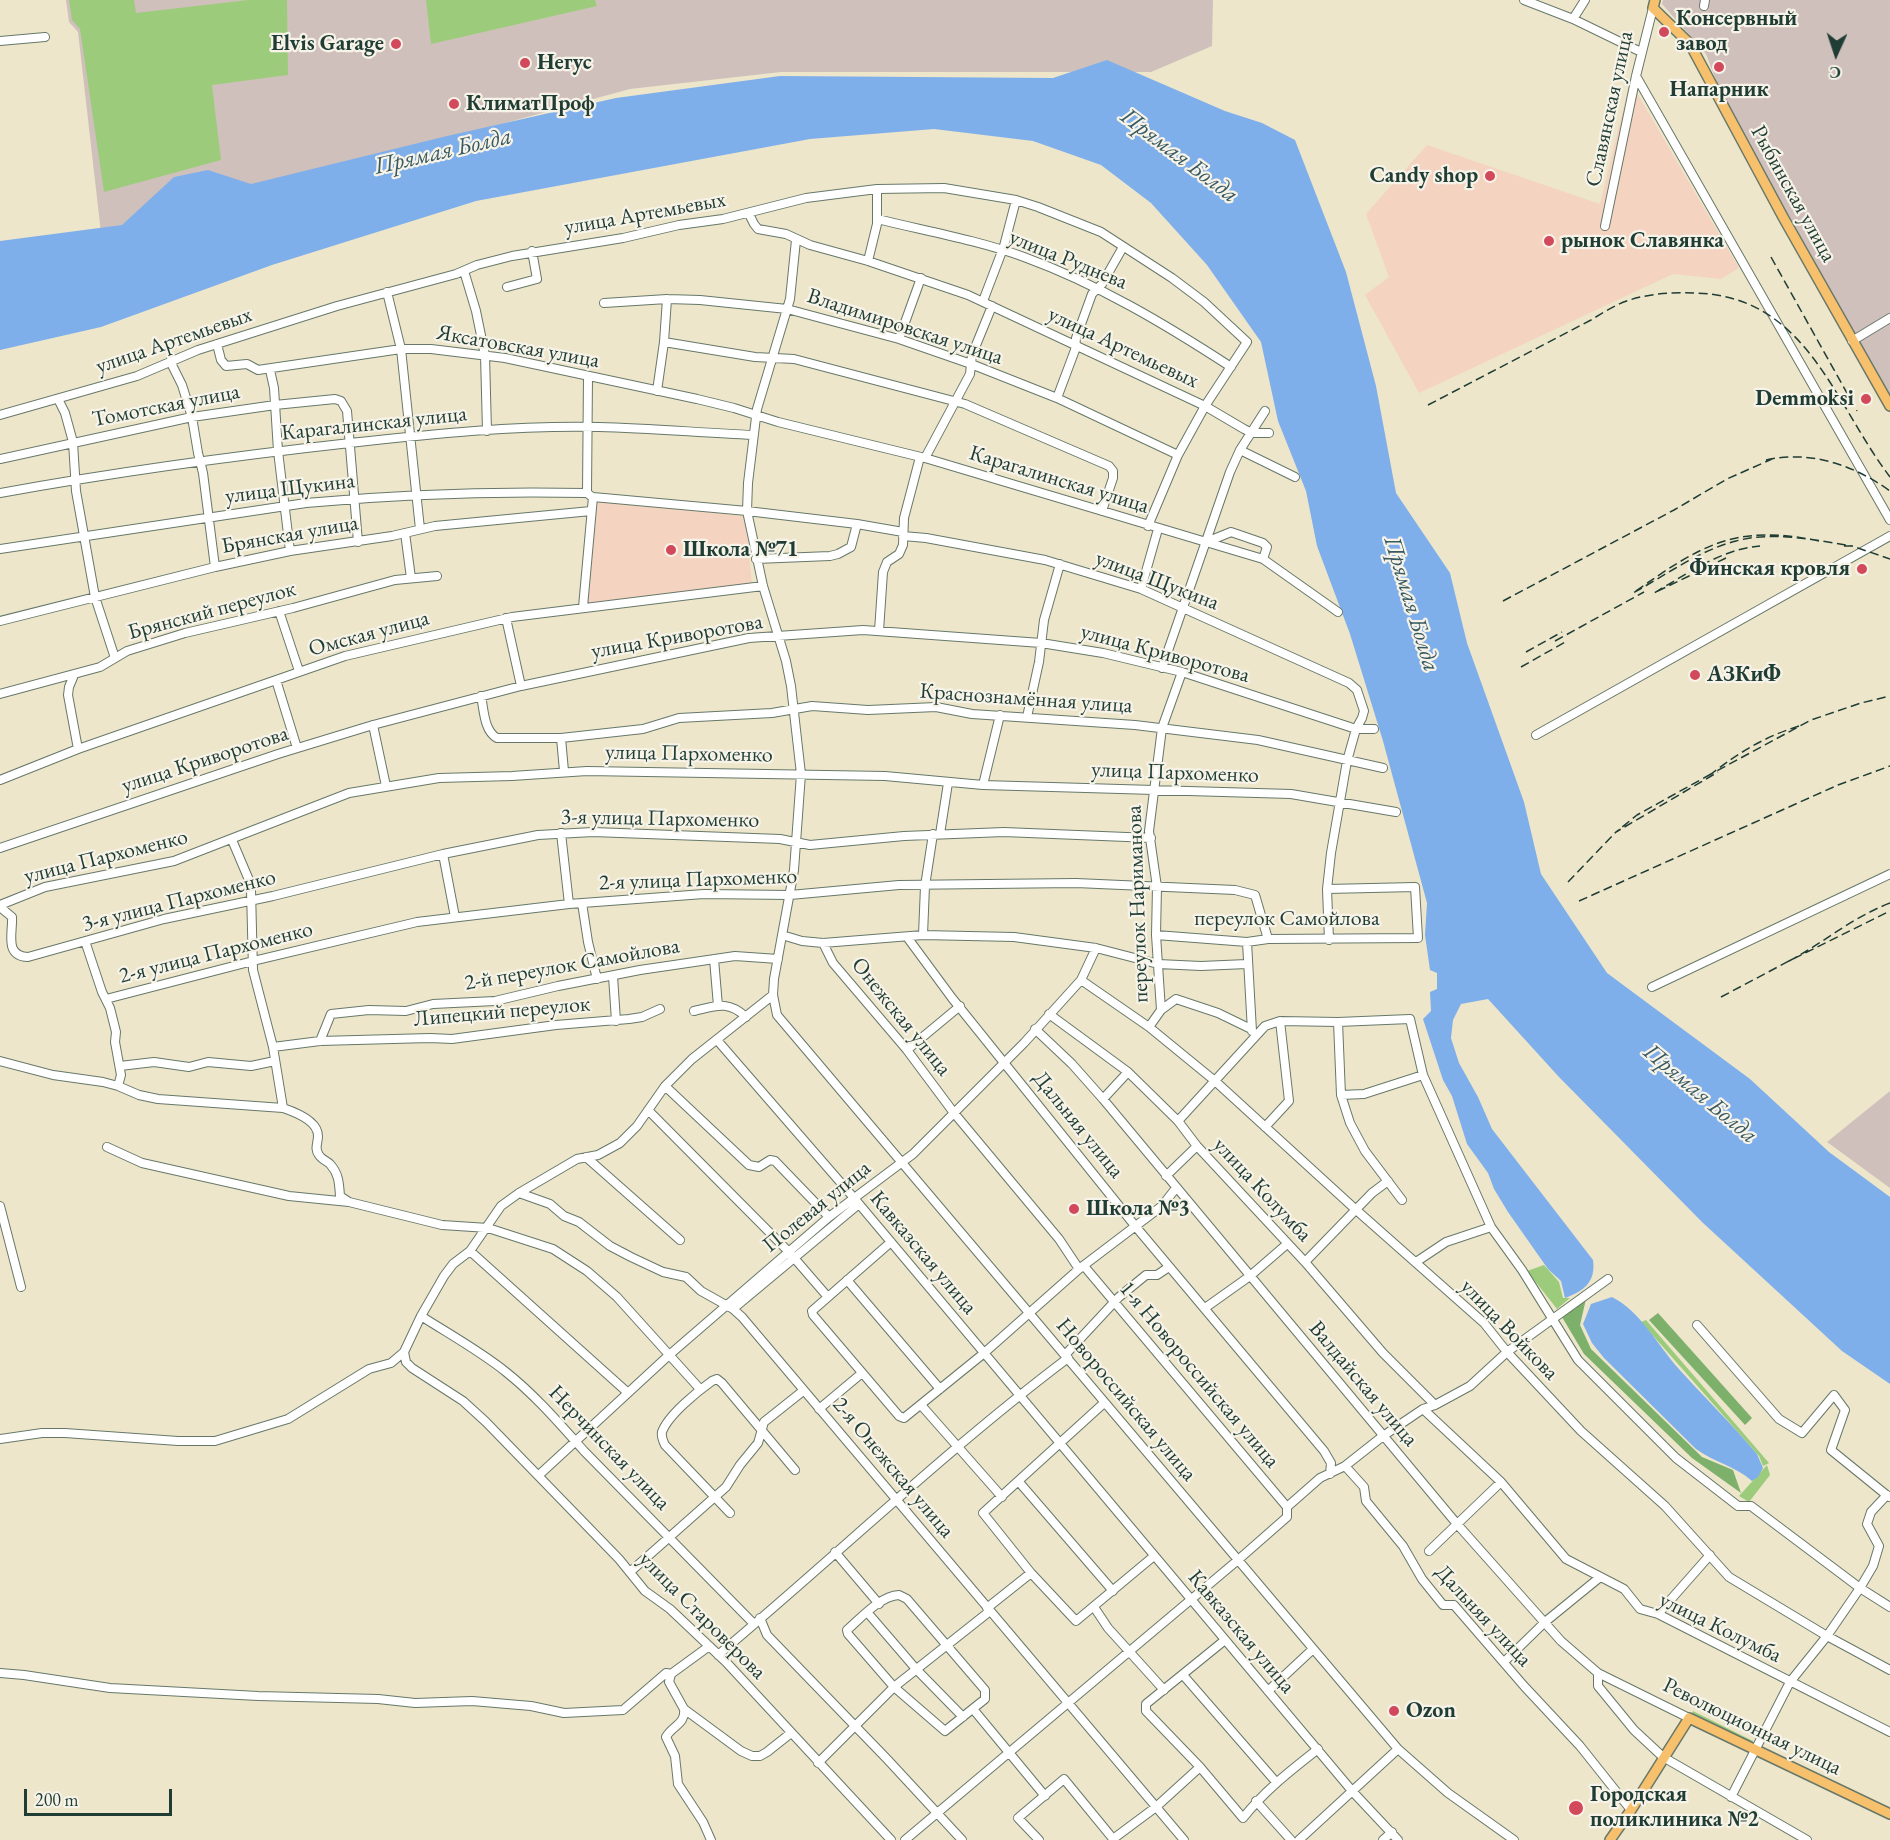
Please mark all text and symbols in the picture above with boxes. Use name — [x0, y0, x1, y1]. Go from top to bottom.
place label: Консервный завод — [1676, 6, 1797, 57]
north arrow — [1806, 24, 1866, 84]
marker: Консервный завод — [1657, 25, 1671, 39]
street label: Славянская улица — [1581, 29, 1639, 189]
place label: Elvis Garage — [271, 31, 384, 57]
marker: Elvis Garage — [389, 37, 403, 51]
place label: Негус — [537, 50, 592, 76]
marker: Негус — [518, 56, 532, 70]
marker: Напарник — [1712, 60, 1726, 74]
text: С — [1829, 62, 1841, 83]
place label: Напарник — [1669, 77, 1769, 103]
place label: КлиматПроф — [466, 91, 595, 117]
marker: КлиматПроф — [447, 97, 461, 111]
water label: Прямая Болда — [1114, 102, 1244, 210]
street label: Рыбинская улица — [1745, 121, 1841, 267]
water label: Прямая Болда — [372, 122, 514, 182]
place label: Candy shop — [1369, 163, 1478, 189]
marker: Candy shop — [1483, 169, 1497, 183]
street label: улица Артемьевых — [562, 187, 728, 241]
street label: улица Руднева — [1005, 224, 1131, 296]
place label: рынок Славянка — [1561, 228, 1724, 254]
marker: рынок Славянка — [1542, 234, 1556, 248]
street label: Владимировская улица — [804, 283, 1006, 371]
street label: улица Артемьевых — [1043, 301, 1203, 395]
street label: улица Артемьевых — [92, 302, 256, 380]
street label: Яксатовская улица — [435, 320, 601, 374]
street label: Томотская улица — [90, 379, 242, 433]
place label: Demmoksi — [1755, 386, 1854, 412]
marker: Demmoksi — [1859, 392, 1873, 406]
street label: Карагалинская улица — [280, 401, 468, 447]
street label: Карагалинская улица — [966, 440, 1152, 520]
street label: улица Щукина — [224, 468, 356, 510]
street label: Брянская улица — [220, 510, 360, 560]
water label: Прямая Болда — [1377, 533, 1445, 675]
place label: Школа №71 — [683, 537, 798, 563]
marker: Школа №71 — [664, 543, 678, 557]
street label: улица Щукина — [1091, 545, 1223, 617]
place label: Финская кровля — [1690, 556, 1850, 582]
marker: Финская кровля — [1855, 562, 1869, 576]
street label: Брянский переулок — [125, 576, 299, 646]
street label: Омская улица — [306, 605, 432, 663]
street label: улица Криворотова — [589, 609, 765, 665]
street label: улица Криворотова — [1078, 619, 1252, 689]
place label: АЗКиФ — [1707, 662, 1781, 688]
marker: АЗКиФ — [1688, 668, 1702, 682]
street label: Краснознамённая улица — [919, 678, 1133, 720]
street label: улица Криворотова — [118, 721, 292, 799]
street label: улица Пархоменко — [605, 739, 773, 769]
street label: улица Пархоменко — [1091, 757, 1259, 789]
street label: 3-я улица Пархоменко — [560, 804, 760, 834]
street label: переулок Нариманова — [1121, 805, 1155, 1003]
street label: улица Пархоменко — [21, 824, 191, 890]
street label: 2-я улица Пархоменко — [598, 863, 798, 897]
street label: 3-я улица Пархоменко — [79, 864, 279, 938]
street label: переулок Самойлова — [1194, 906, 1380, 932]
street label: 2-я улица Пархоменко — [116, 916, 316, 990]
street label: 2-й переулок Самойлова — [462, 933, 682, 997]
street label: Онежская улица — [845, 952, 957, 1082]
street label: Липецкий переулок — [413, 991, 591, 1033]
water label: Прямая Болда — [1637, 1038, 1763, 1150]
street label: Дальняя улица — [1027, 1066, 1129, 1184]
street label: улица Колумба — [1207, 1132, 1317, 1248]
street label: Полевая улица — [758, 1155, 876, 1259]
street label: Кавказская улица — [864, 1186, 982, 1320]
place label: Школа №3 — [1086, 1196, 1190, 1222]
marker: Школа №3 — [1067, 1202, 1081, 1216]
street label: улица Войкова — [1454, 1274, 1564, 1386]
street label: 1-я Новороссийская улица — [1113, 1276, 1285, 1474]
street label: Новороссийская улица — [1050, 1313, 1202, 1487]
street label: Валдайская улица — [1303, 1316, 1423, 1452]
street label: Нерчинская улица — [543, 1380, 675, 1516]
street label: 2-я Онежская улица — [826, 1392, 960, 1544]
street label: улица Староверова — [633, 1547, 771, 1685]
street label: Дальняя улица — [1429, 1559, 1537, 1673]
street label: Кавказская улица — [1182, 1565, 1300, 1699]
street label: улица Колумба — [1654, 1587, 1786, 1669]
street label: Революционная улица — [1658, 1672, 1846, 1782]
place label: Ozon — [1406, 1698, 1456, 1724]
marker: Ozon — [1387, 1704, 1401, 1718]
scale bar — [27, 1777, 176, 1815]
place label: Городская поликлиника №2 — [1590, 1782, 1759, 1834]
text: 200 m — [35, 1788, 79, 1811]
marker: Городская поликлиника №2 — [1567, 1799, 1585, 1817]

